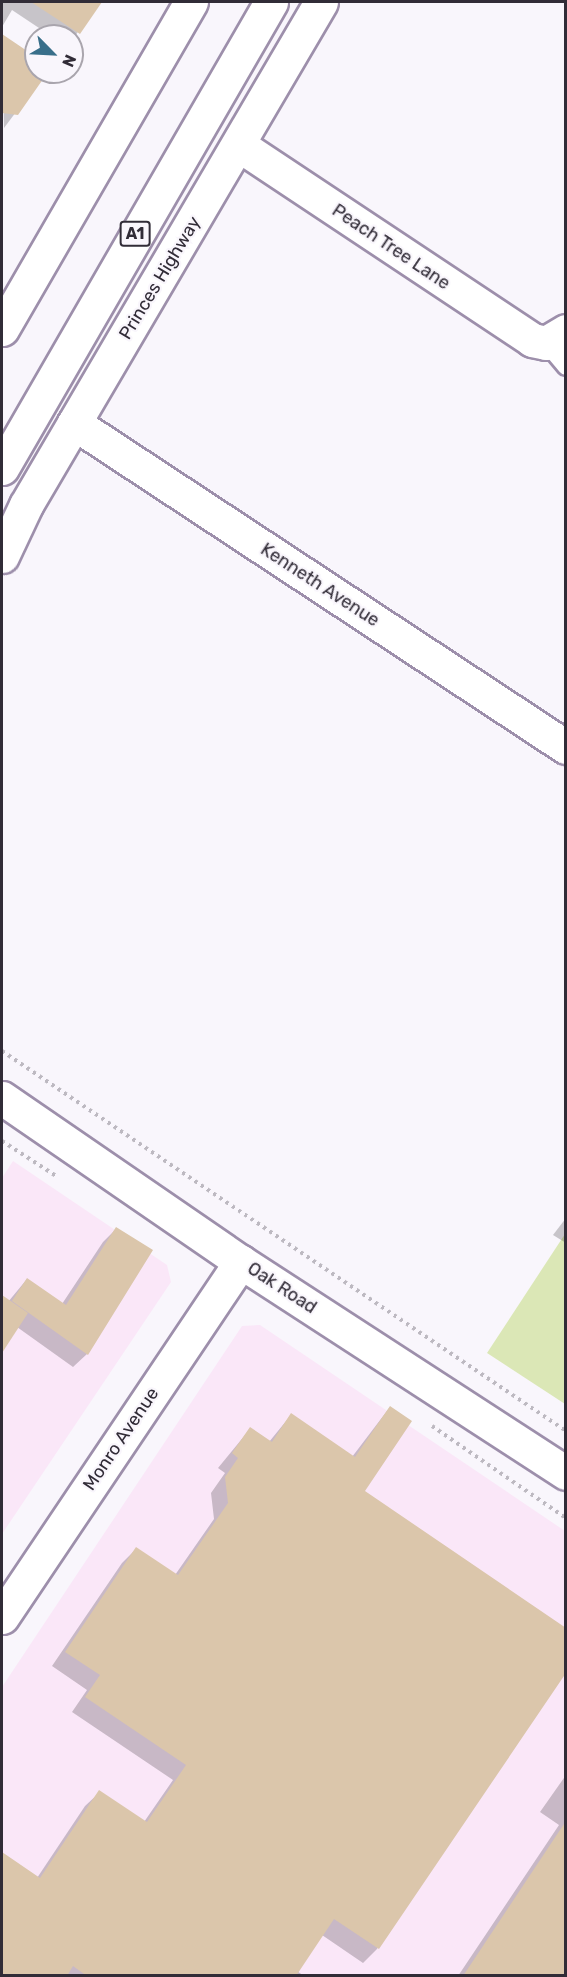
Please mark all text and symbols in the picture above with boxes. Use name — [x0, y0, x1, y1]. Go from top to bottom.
north arrow — [24, 24, 84, 84]
text: N — [58, 52, 80, 70]
street label: Peach Tree Lane — [328, 199, 454, 295]
street label: Princes Highway — [115, 212, 205, 344]
road number: A1 — [118, 221, 152, 247]
street label: Kenneth Avenue — [256, 538, 384, 632]
street label: Oak Road — [243, 1258, 321, 1318]
street label: Monro Avenue — [78, 1383, 164, 1495]

